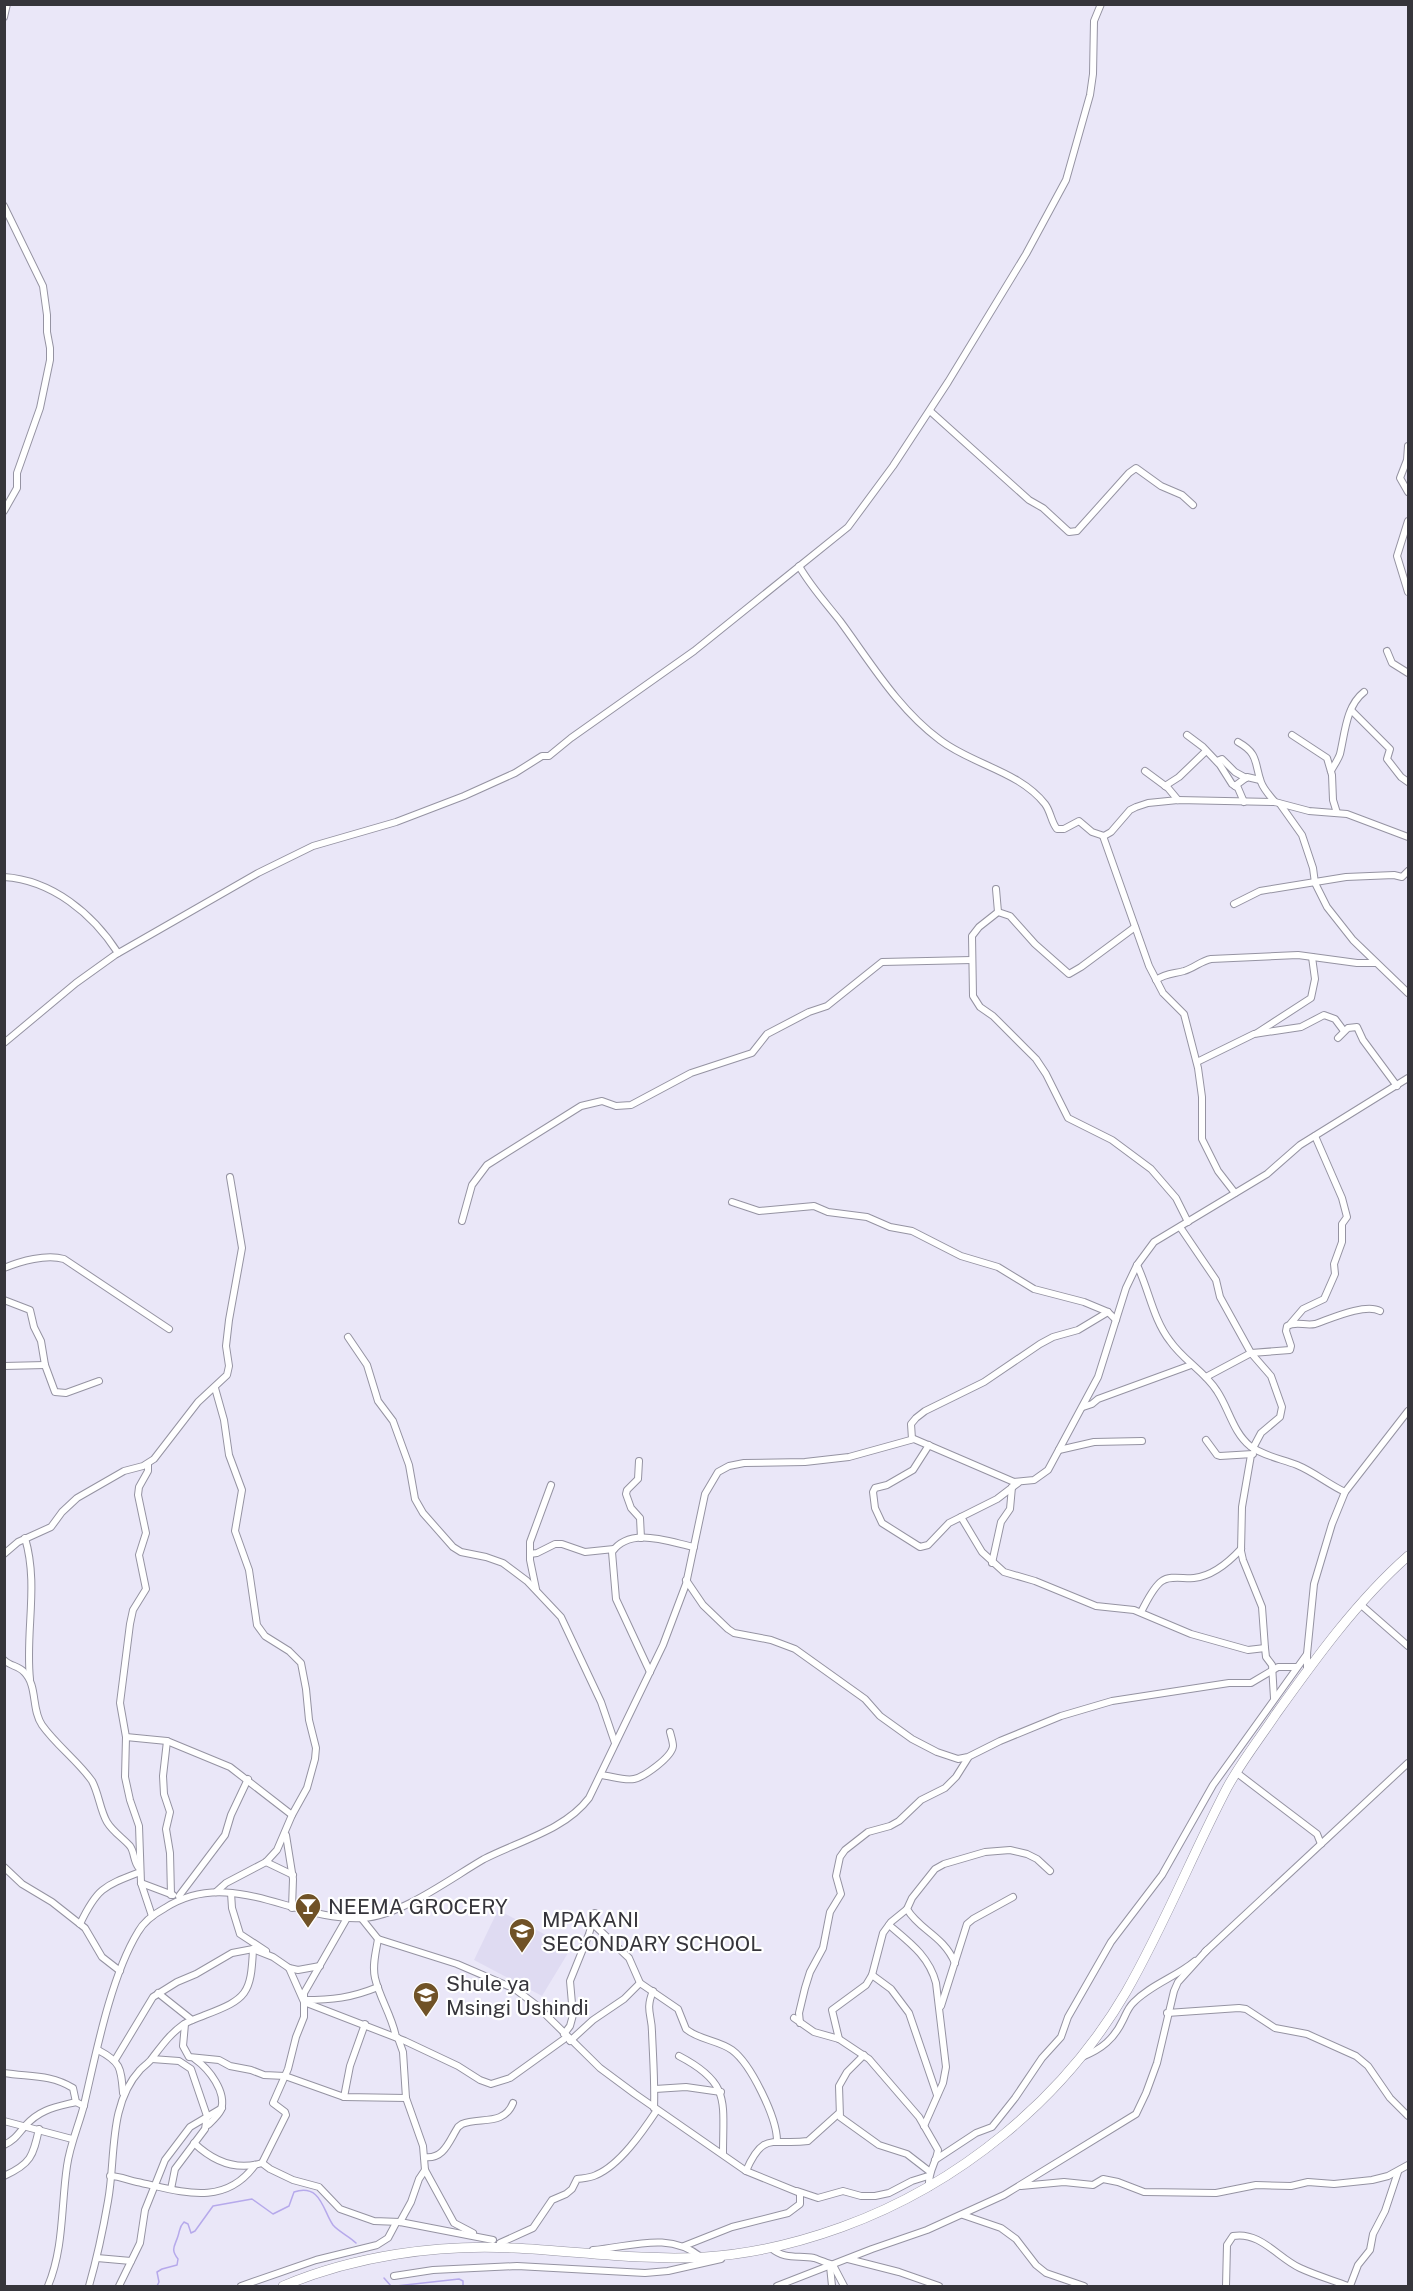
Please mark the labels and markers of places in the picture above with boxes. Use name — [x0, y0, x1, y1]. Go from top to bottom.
bar icon: NEEMA GROCERY — [293, 1891, 323, 1929]
place label: NEEMA GROCERY — [328, 1894, 508, 1919]
place label: MPAKANI SECONDARY SCHOOL — [542, 1907, 762, 1956]
school or university icon: MPAKANI SECONDARY SCHOOL — [507, 1916, 537, 1954]
place label: Shule ya Msingi Ushindi — [446, 1971, 589, 2020]
school or university icon: Shule ya Msingi Ushindi — [411, 1980, 441, 2018]

